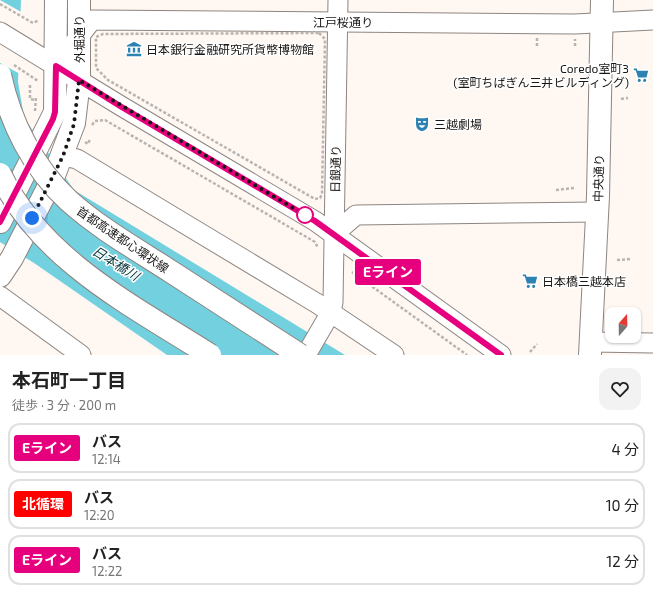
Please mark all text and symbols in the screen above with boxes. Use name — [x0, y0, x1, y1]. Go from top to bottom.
street label: 外堀通り — [72, 15, 86, 63]
street label: 江戸桜通り — [313, 15, 373, 29]
museum icon: 日本銀行金融研究所貨幣博物館 — [125, 40, 143, 58]
place label: 日本銀行金融研究所貨幣博物館 — [146, 42, 314, 56]
place label: Coredo室町3 (室町ちばぎん三井ビルディング) — [453, 61, 629, 89]
supermarket icon: Coredo室町3 (室町ちばぎん三井ビルディング) — [632, 66, 650, 84]
theatre icon: 三越劇場 — [413, 115, 431, 133]
place label: 三越劇場 — [434, 117, 482, 131]
street label: 日銀通り — [328, 145, 342, 193]
street label: 中央通り — [590, 154, 606, 202]
street label: 首都高速都心環状線 — [74, 203, 172, 275]
unlabelled marker — [296, 206, 314, 224]
your location — [22, 208, 42, 228]
water label: 日本橋川 — [90, 242, 144, 285]
line badge: Eライン — [360, 259, 416, 285]
text: Eライン — [363, 263, 413, 280]
supermarket icon: 日本橋三越本店 — [521, 272, 539, 290]
place label: 日本橋三越本店 — [542, 274, 626, 288]
north arrow — [605, 307, 641, 343]
map controls — [605, 307, 641, 343]
text: 本石町一丁目 — [12, 368, 126, 391]
button: heart — [599, 368, 641, 410]
text: 徒歩 · 3 分 · 200 m — [12, 397, 116, 413]
text: バス — [92, 432, 122, 450]
text: Eライン — [22, 439, 72, 456]
text: 4 分 — [611, 440, 639, 458]
text: 12:14 — [92, 451, 121, 467]
text: バス — [84, 488, 114, 506]
text: 北循環 — [22, 495, 64, 512]
text: 10 分 — [606, 496, 639, 514]
text: 12:20 — [84, 507, 115, 523]
text: バス — [92, 544, 122, 562]
text: Eライン — [22, 551, 72, 568]
text: 12 分 — [606, 552, 639, 570]
text: 12:22 — [92, 563, 122, 579]

